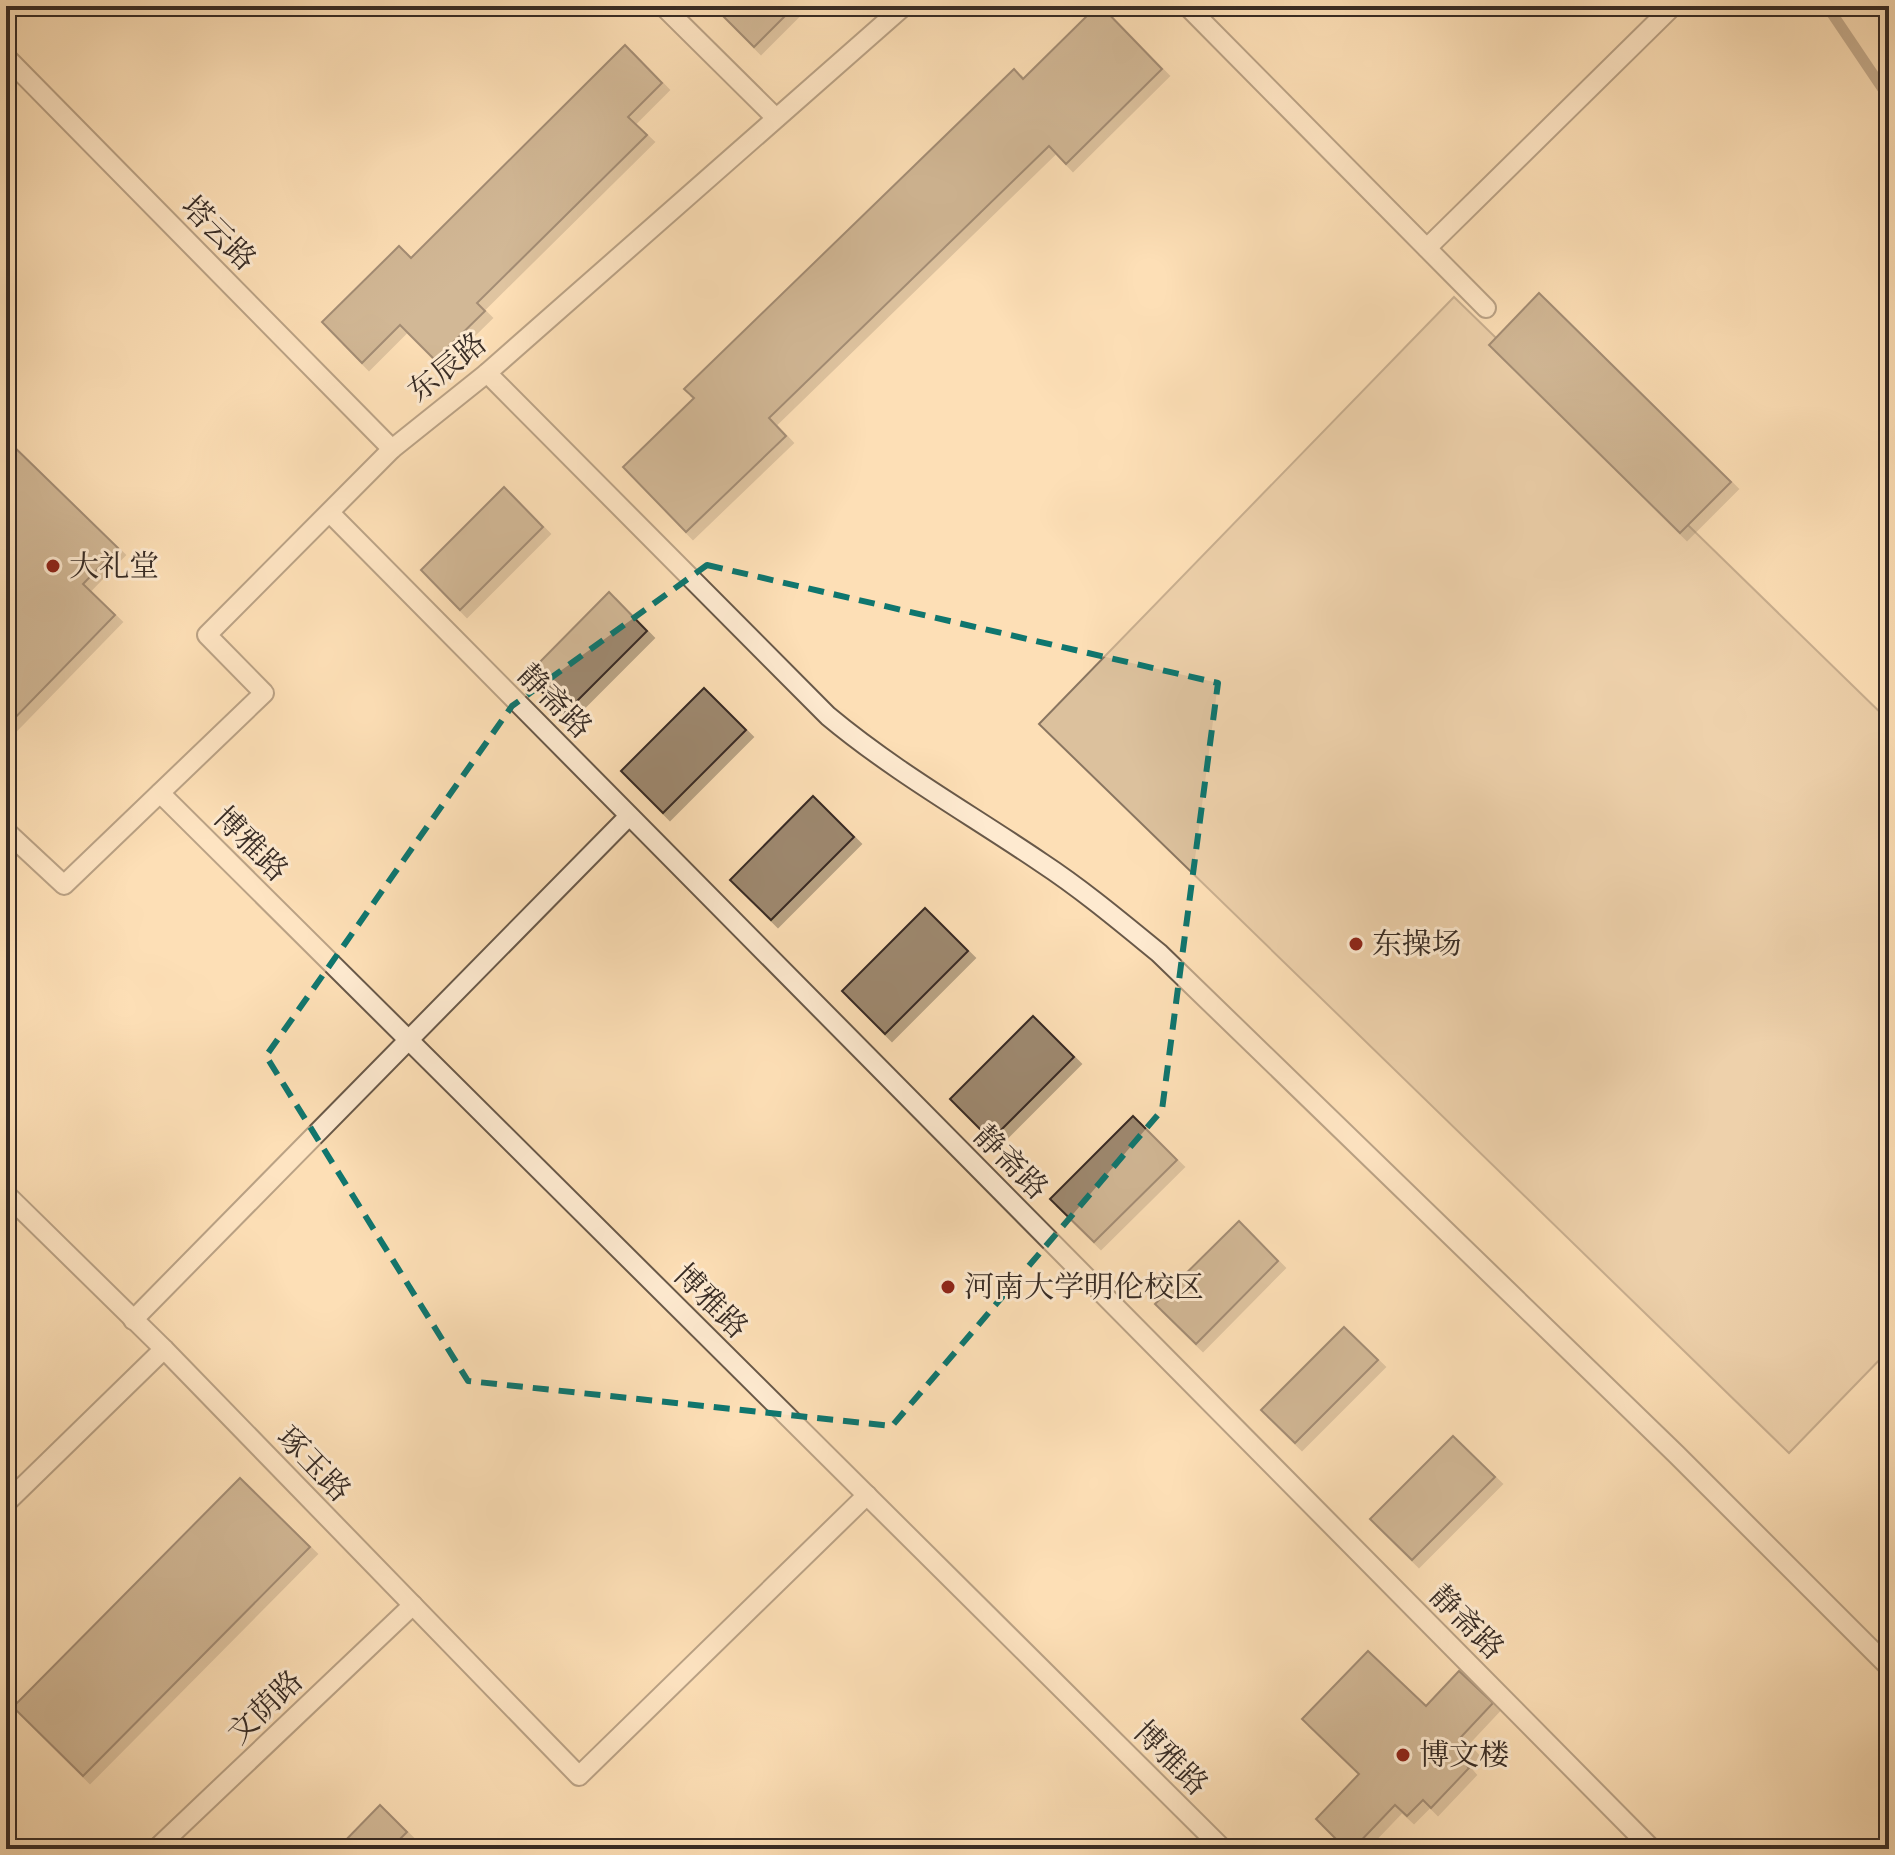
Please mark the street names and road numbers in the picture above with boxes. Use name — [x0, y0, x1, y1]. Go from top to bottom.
street label: 塔云路 — [172, 185, 267, 280]
street label: 东辰路 — [398, 321, 495, 412]
street label: 静斋路 — [508, 653, 603, 748]
street label: 博雅路 — [204, 796, 299, 891]
street label: 静斋路 — [964, 1114, 1059, 1209]
street label: 博雅路 — [664, 1253, 759, 1348]
street label: 琢玉路 — [268, 1416, 362, 1511]
street label: 静斋路 — [1420, 1574, 1515, 1669]
street label: 文荫路 — [217, 1659, 312, 1753]
street label: 博雅路 — [1124, 1710, 1219, 1805]

